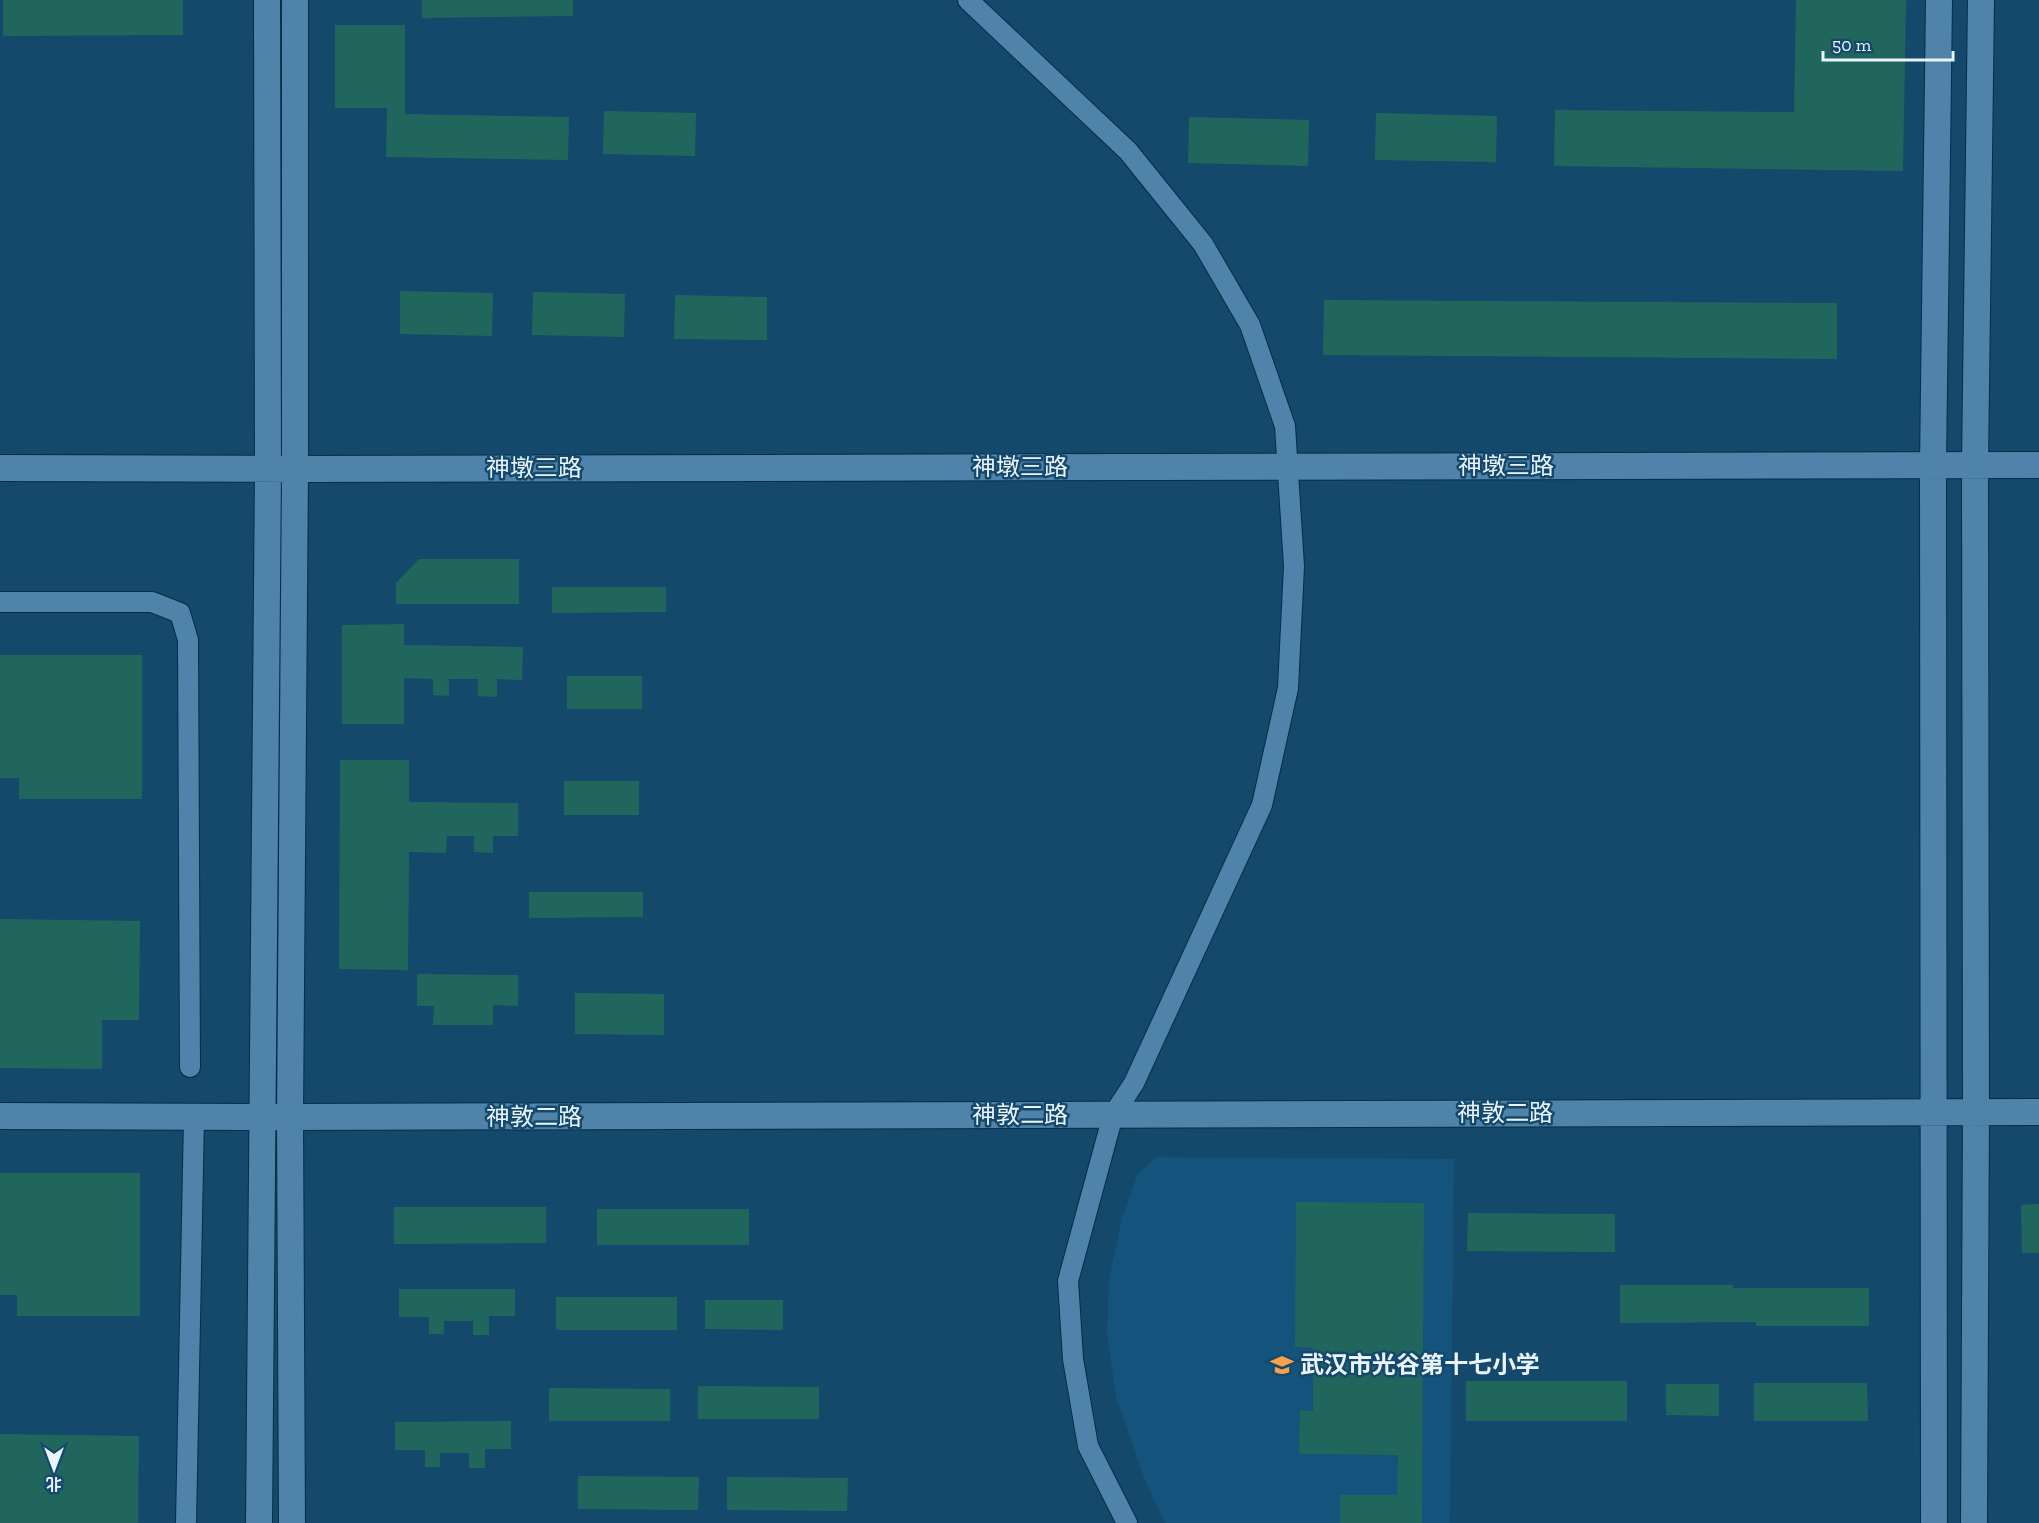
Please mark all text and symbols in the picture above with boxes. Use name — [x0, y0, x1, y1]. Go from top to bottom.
scale bar — [1823, 24, 1954, 62]
text: 50 m — [1832, 34, 1872, 56]
street label: 神墩三路 — [1458, 451, 1554, 480]
street label: 神墩三路 — [972, 452, 1068, 481]
street label: 神墩三路 — [486, 453, 582, 482]
street label: 神敦二路 — [1457, 1098, 1553, 1127]
street label: 神敦二路 — [972, 1100, 1068, 1129]
street label: 神敦二路 — [486, 1102, 582, 1131]
place label: 武汉市光谷第十七小学 — [1300, 1350, 1540, 1379]
school or university icon: 武汉市光谷第十七小学 — [1269, 1352, 1295, 1378]
north arrow — [24, 1439, 84, 1499]
text: 北 — [46, 1474, 62, 1493]

